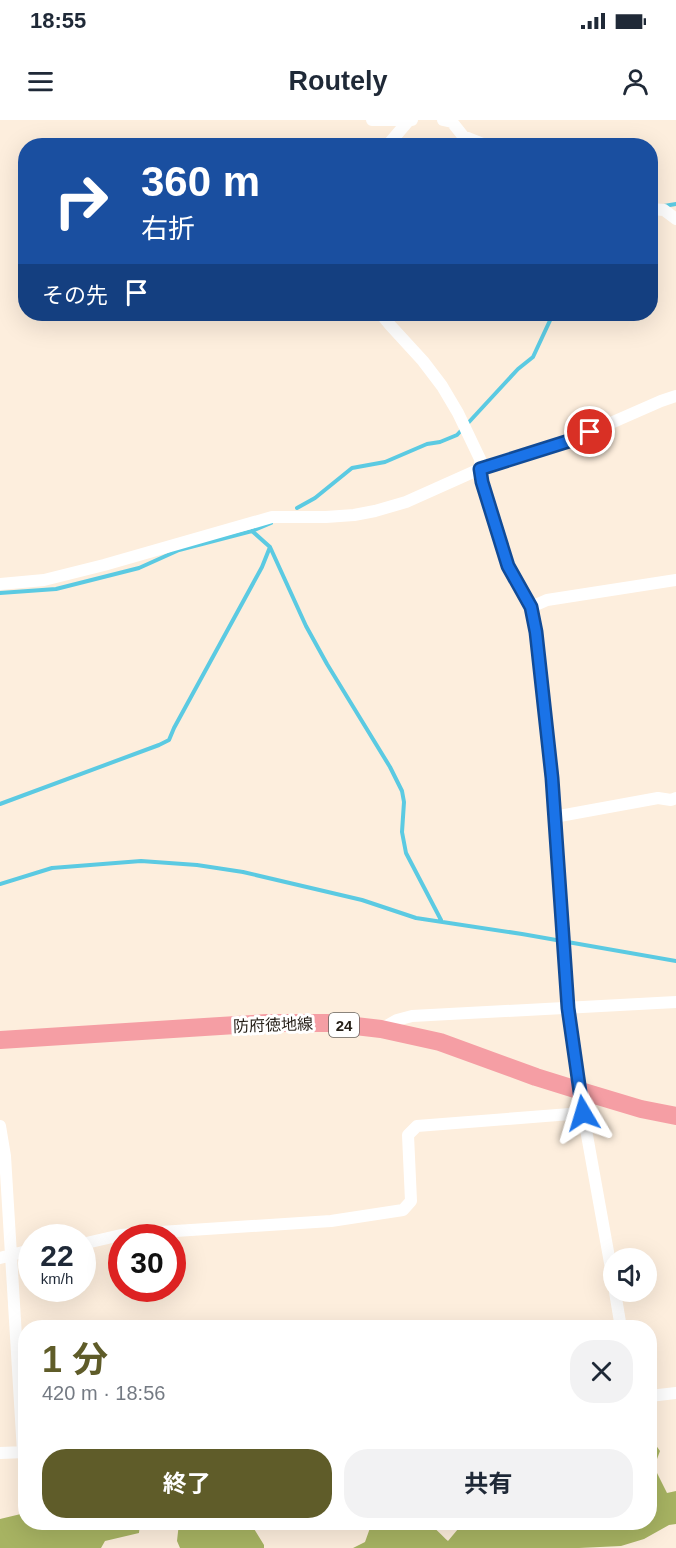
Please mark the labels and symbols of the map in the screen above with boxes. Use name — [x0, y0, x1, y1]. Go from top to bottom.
pin — [564, 406, 615, 457]
road number: 24 — [329, 1013, 359, 1037]
street label: 防府徳地線 — [233, 1015, 313, 1035]
position arrow — [551, 1081, 615, 1145]
speed limit sign: 30 — [108, 1224, 186, 1302]

